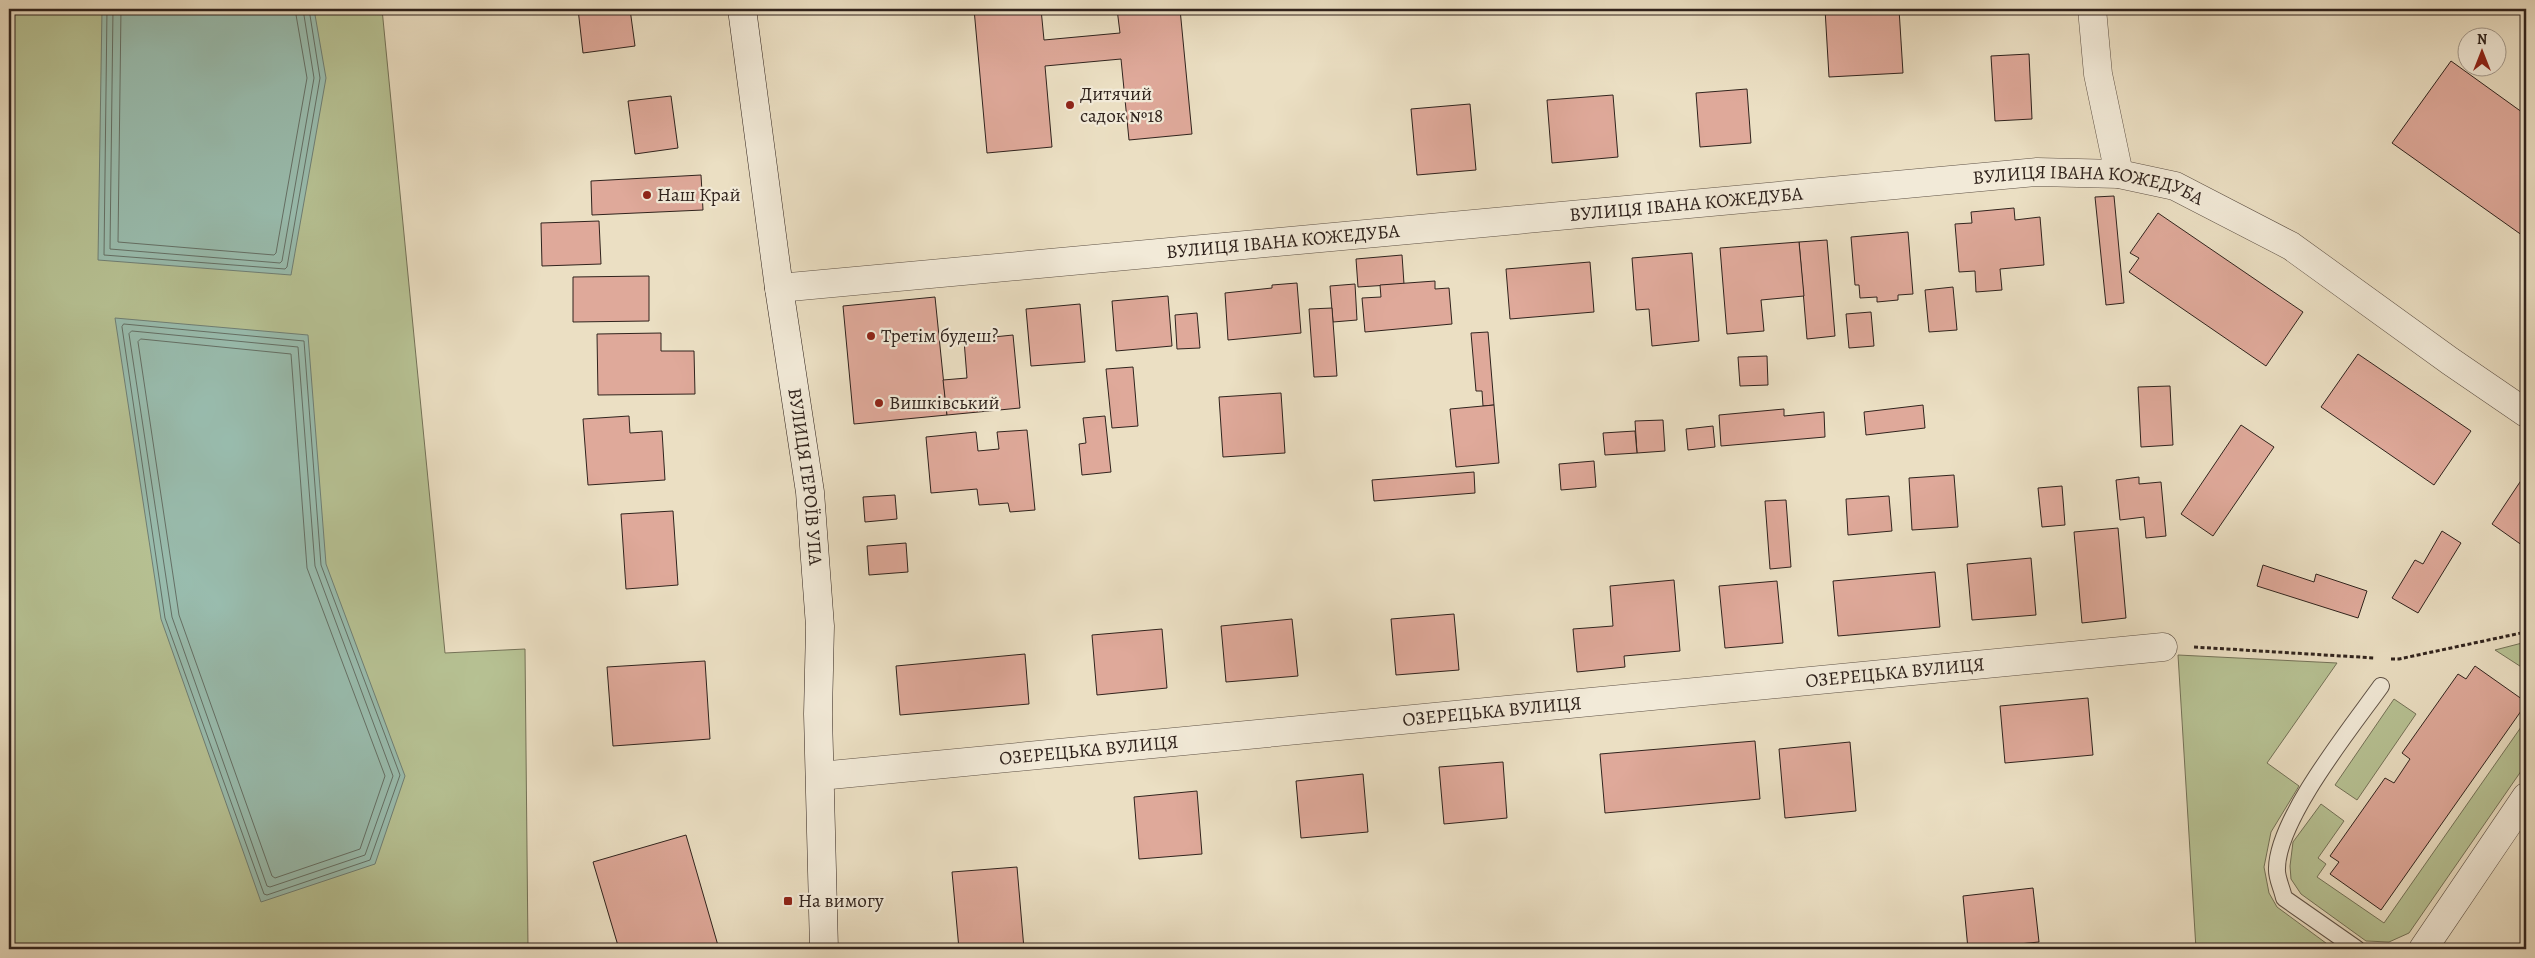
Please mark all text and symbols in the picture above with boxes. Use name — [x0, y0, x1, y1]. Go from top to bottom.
north arrow — [2458, 28, 2508, 78]
text: N — [2477, 30, 2487, 49]
place label: Дитячий садок №18 — [1080, 81, 1163, 129]
marker: Дитячий садок №18 — [1064, 99, 1076, 111]
street label: ВУЛИЦЯ ІВАНА КОЖЕДУБА — [1972, 159, 2209, 212]
street label: ВУЛИЦЯ ІВАНА КОЖЕДУБА — [1568, 181, 1805, 228]
place label: Наш Край — [657, 182, 741, 208]
marker: Наш Край — [641, 189, 653, 201]
street label: ВУЛИЦЯ ІВАНА КОЖЕДУБА — [1165, 218, 1402, 265]
place label: Третім будеш? — [881, 323, 999, 349]
marker: Третім будеш? — [865, 330, 877, 342]
street label: ВУЛИЦЯ ГЕРОЇВ УПА — [781, 386, 829, 567]
place label: Вишківський — [889, 390, 1000, 416]
marker: Вишківський — [873, 397, 885, 409]
street label: ОЗЕРЕЦЬКА ВУЛИЦЯ — [1804, 651, 1986, 694]
street label: ОЗЕРЕЦЬКА ВУЛИЦЯ — [1401, 690, 1583, 733]
street label: ОЗЕРЕЦЬКА ВУЛИЦЯ — [998, 729, 1180, 772]
place label: На вимогу — [798, 888, 884, 914]
marker: На вимогу — [782, 895, 794, 907]

